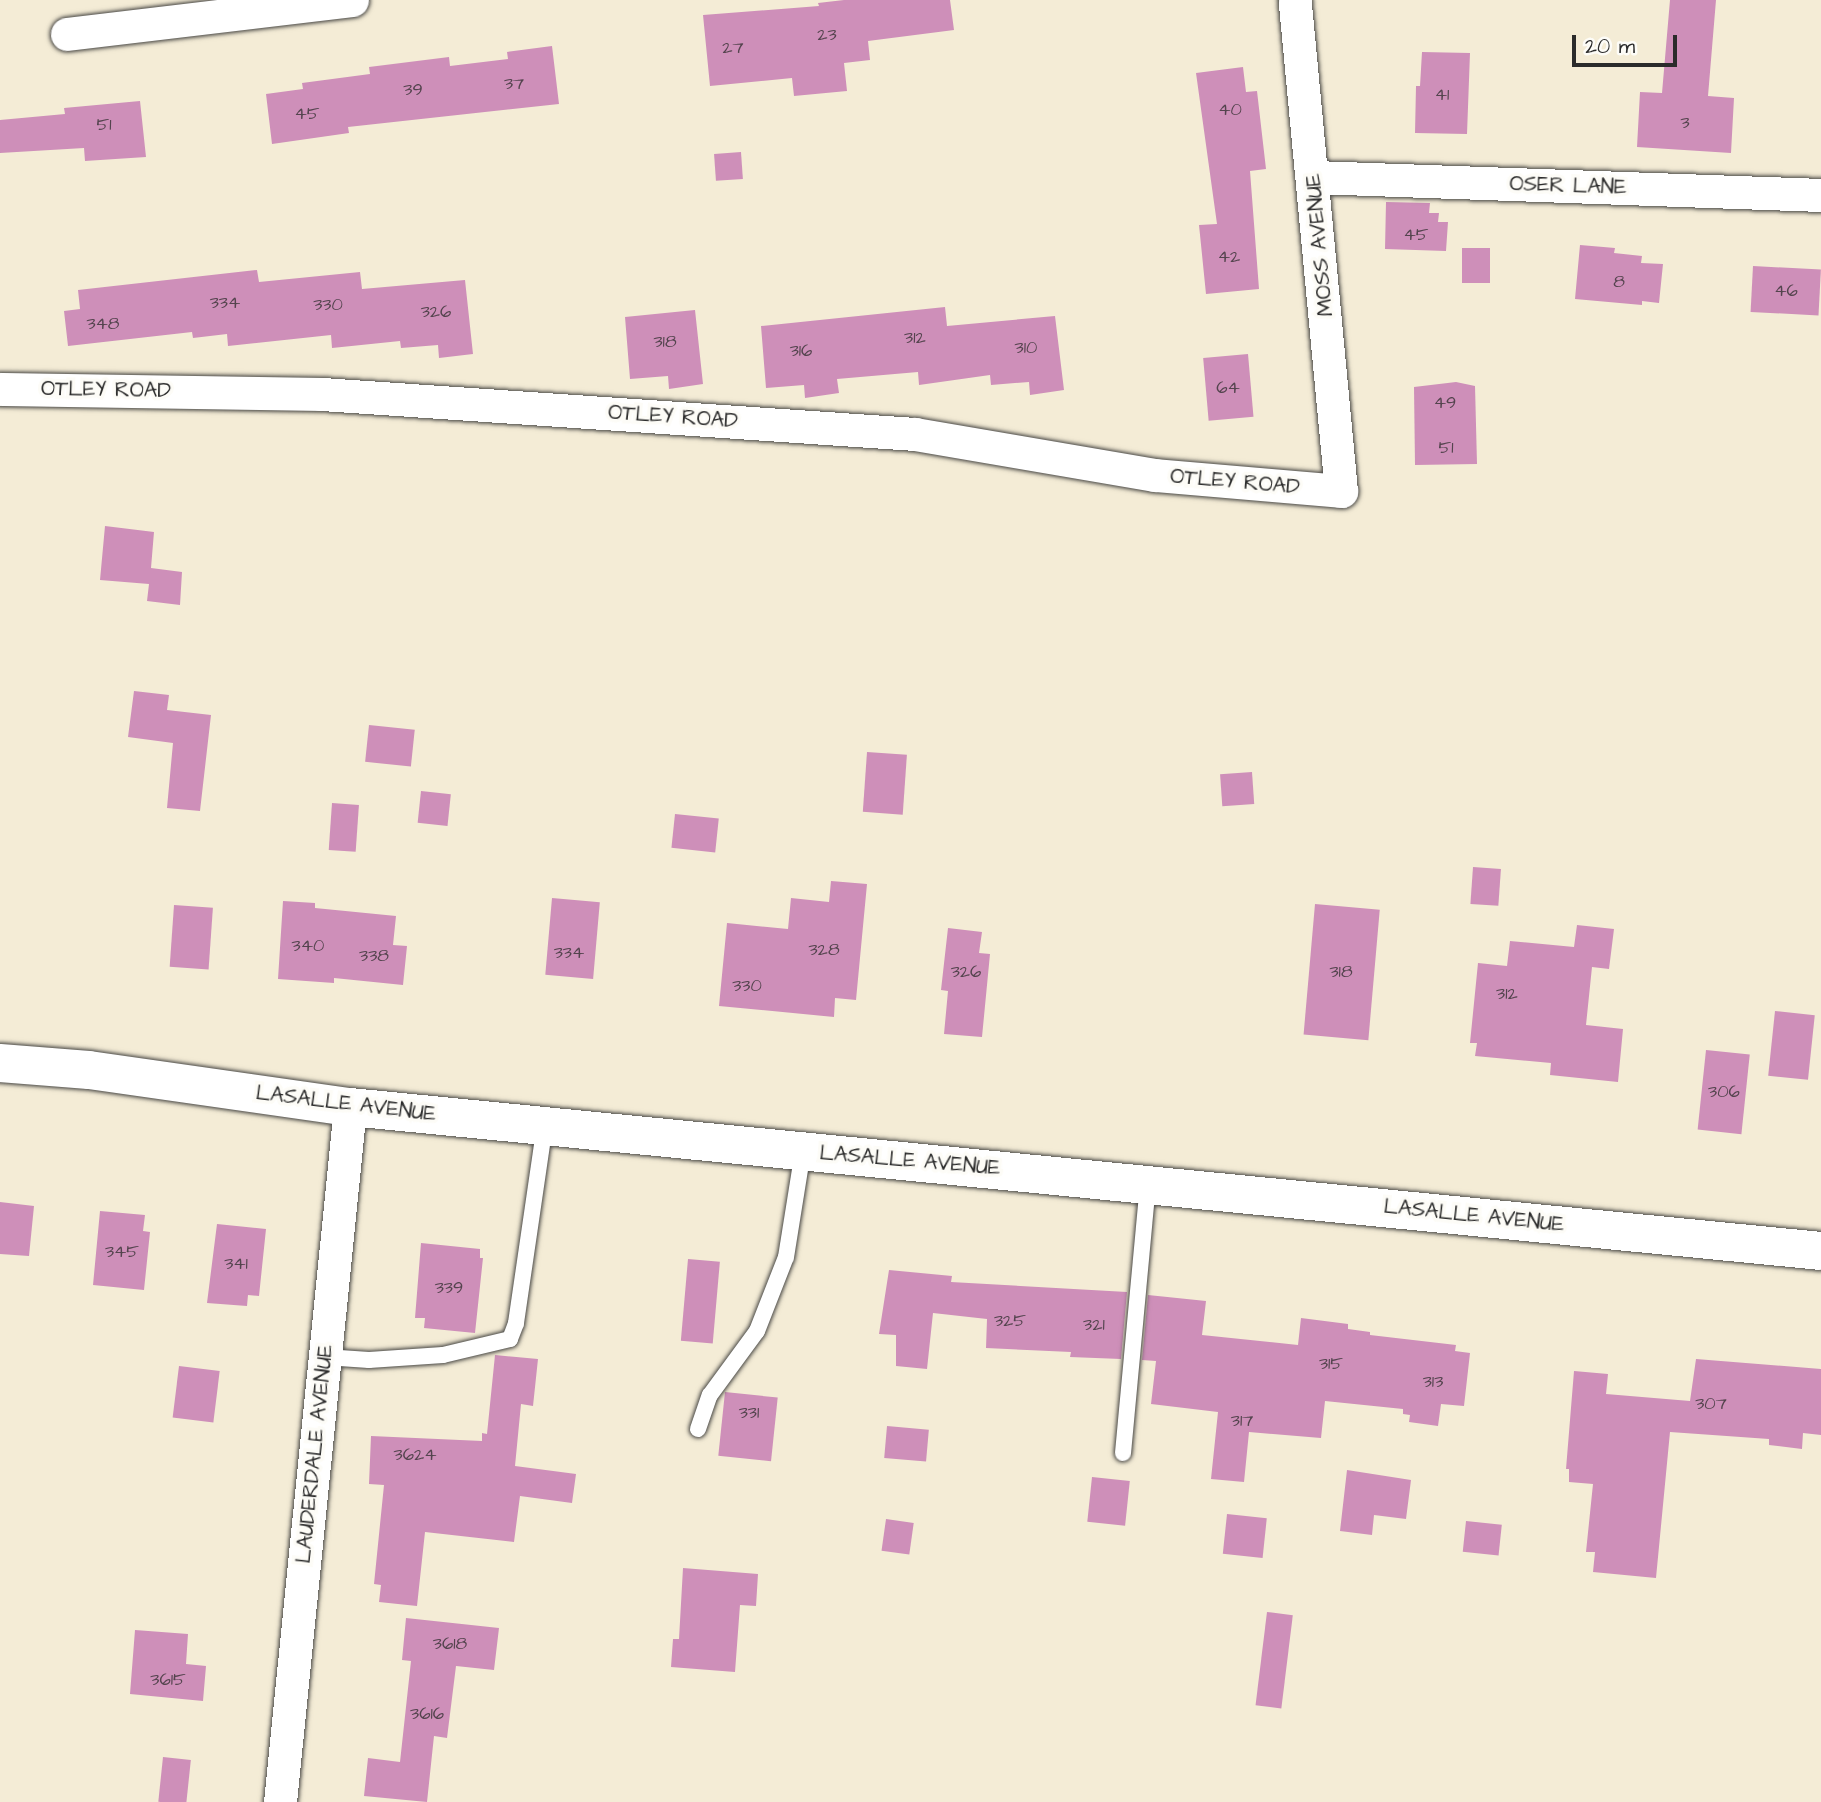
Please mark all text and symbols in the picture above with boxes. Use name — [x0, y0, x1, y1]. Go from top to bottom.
scale bar — [1576, 21, 1681, 65]
house number: 23 — [817, 24, 837, 46]
text: 20 m — [1585, 32, 1635, 61]
house number: 27 — [722, 37, 744, 59]
house number: 37 — [504, 73, 524, 95]
house number: 39 — [403, 79, 423, 101]
house number: 41 — [1435, 84, 1449, 106]
house number: 40 — [1218, 99, 1242, 121]
house number: 45 — [295, 103, 319, 125]
house number: 3 — [1680, 112, 1690, 134]
house number: 51 — [96, 114, 112, 136]
street label: OSER LANE — [1509, 171, 1627, 201]
street label: MOSS AVENUE — [1301, 173, 1339, 317]
house number: 45 — [1404, 224, 1428, 246]
house number: 42 — [1218, 246, 1240, 268]
house number: 8 — [1613, 271, 1625, 293]
house number: 46 — [1774, 280, 1798, 302]
house number: 334 — [210, 292, 240, 314]
house number: 330 — [313, 294, 343, 316]
house number: 326 — [421, 301, 451, 323]
house number: 348 — [86, 313, 120, 335]
house number: 312 — [904, 327, 926, 349]
house number: 318 — [653, 331, 677, 353]
house number: 310 — [1015, 337, 1037, 359]
house number: 316 — [790, 340, 812, 362]
street label: OTLEY ROAD — [41, 376, 171, 404]
house number: 64 — [1216, 377, 1240, 399]
house number: 49 — [1434, 392, 1456, 414]
street label: OTLEY ROAD — [607, 400, 739, 434]
house number: 51 — [1438, 437, 1454, 459]
street label: OTLEY ROAD — [1169, 464, 1301, 500]
house number: 340 — [292, 935, 324, 957]
house number: 328 — [808, 939, 840, 961]
house number: 334 — [554, 942, 584, 964]
house number: 338 — [359, 945, 389, 967]
house number: 326 — [951, 961, 981, 983]
house number: 318 — [1329, 961, 1353, 983]
house number: 330 — [732, 975, 762, 997]
house number: 312 — [1496, 983, 1518, 1005]
street label: LASALLE AVENUE — [254, 1080, 438, 1128]
house number: 306 — [1708, 1081, 1740, 1103]
street label: LASALLE AVENUE — [819, 1141, 1001, 1181]
street label: LASALLE AVENUE — [1383, 1194, 1565, 1238]
house number: 345 — [105, 1241, 139, 1263]
house number: 341 — [224, 1253, 248, 1275]
house number: 339 — [435, 1277, 463, 1299]
house number: 325 — [994, 1310, 1026, 1332]
house number: 321 — [1083, 1314, 1105, 1336]
street label: LAUDERDALE AVENUE — [291, 1343, 339, 1565]
house number: 315 — [1319, 1353, 1343, 1375]
house number: 313 — [1423, 1371, 1443, 1393]
house number: 307 — [1695, 1393, 1727, 1415]
house number: 331 — [739, 1402, 759, 1424]
house number: 317 — [1231, 1410, 1253, 1432]
house number: 3624 — [394, 1444, 436, 1466]
house number: 3618 — [433, 1633, 467, 1655]
house number: 3615 — [150, 1669, 186, 1691]
house number: 3616 — [410, 1703, 444, 1725]

